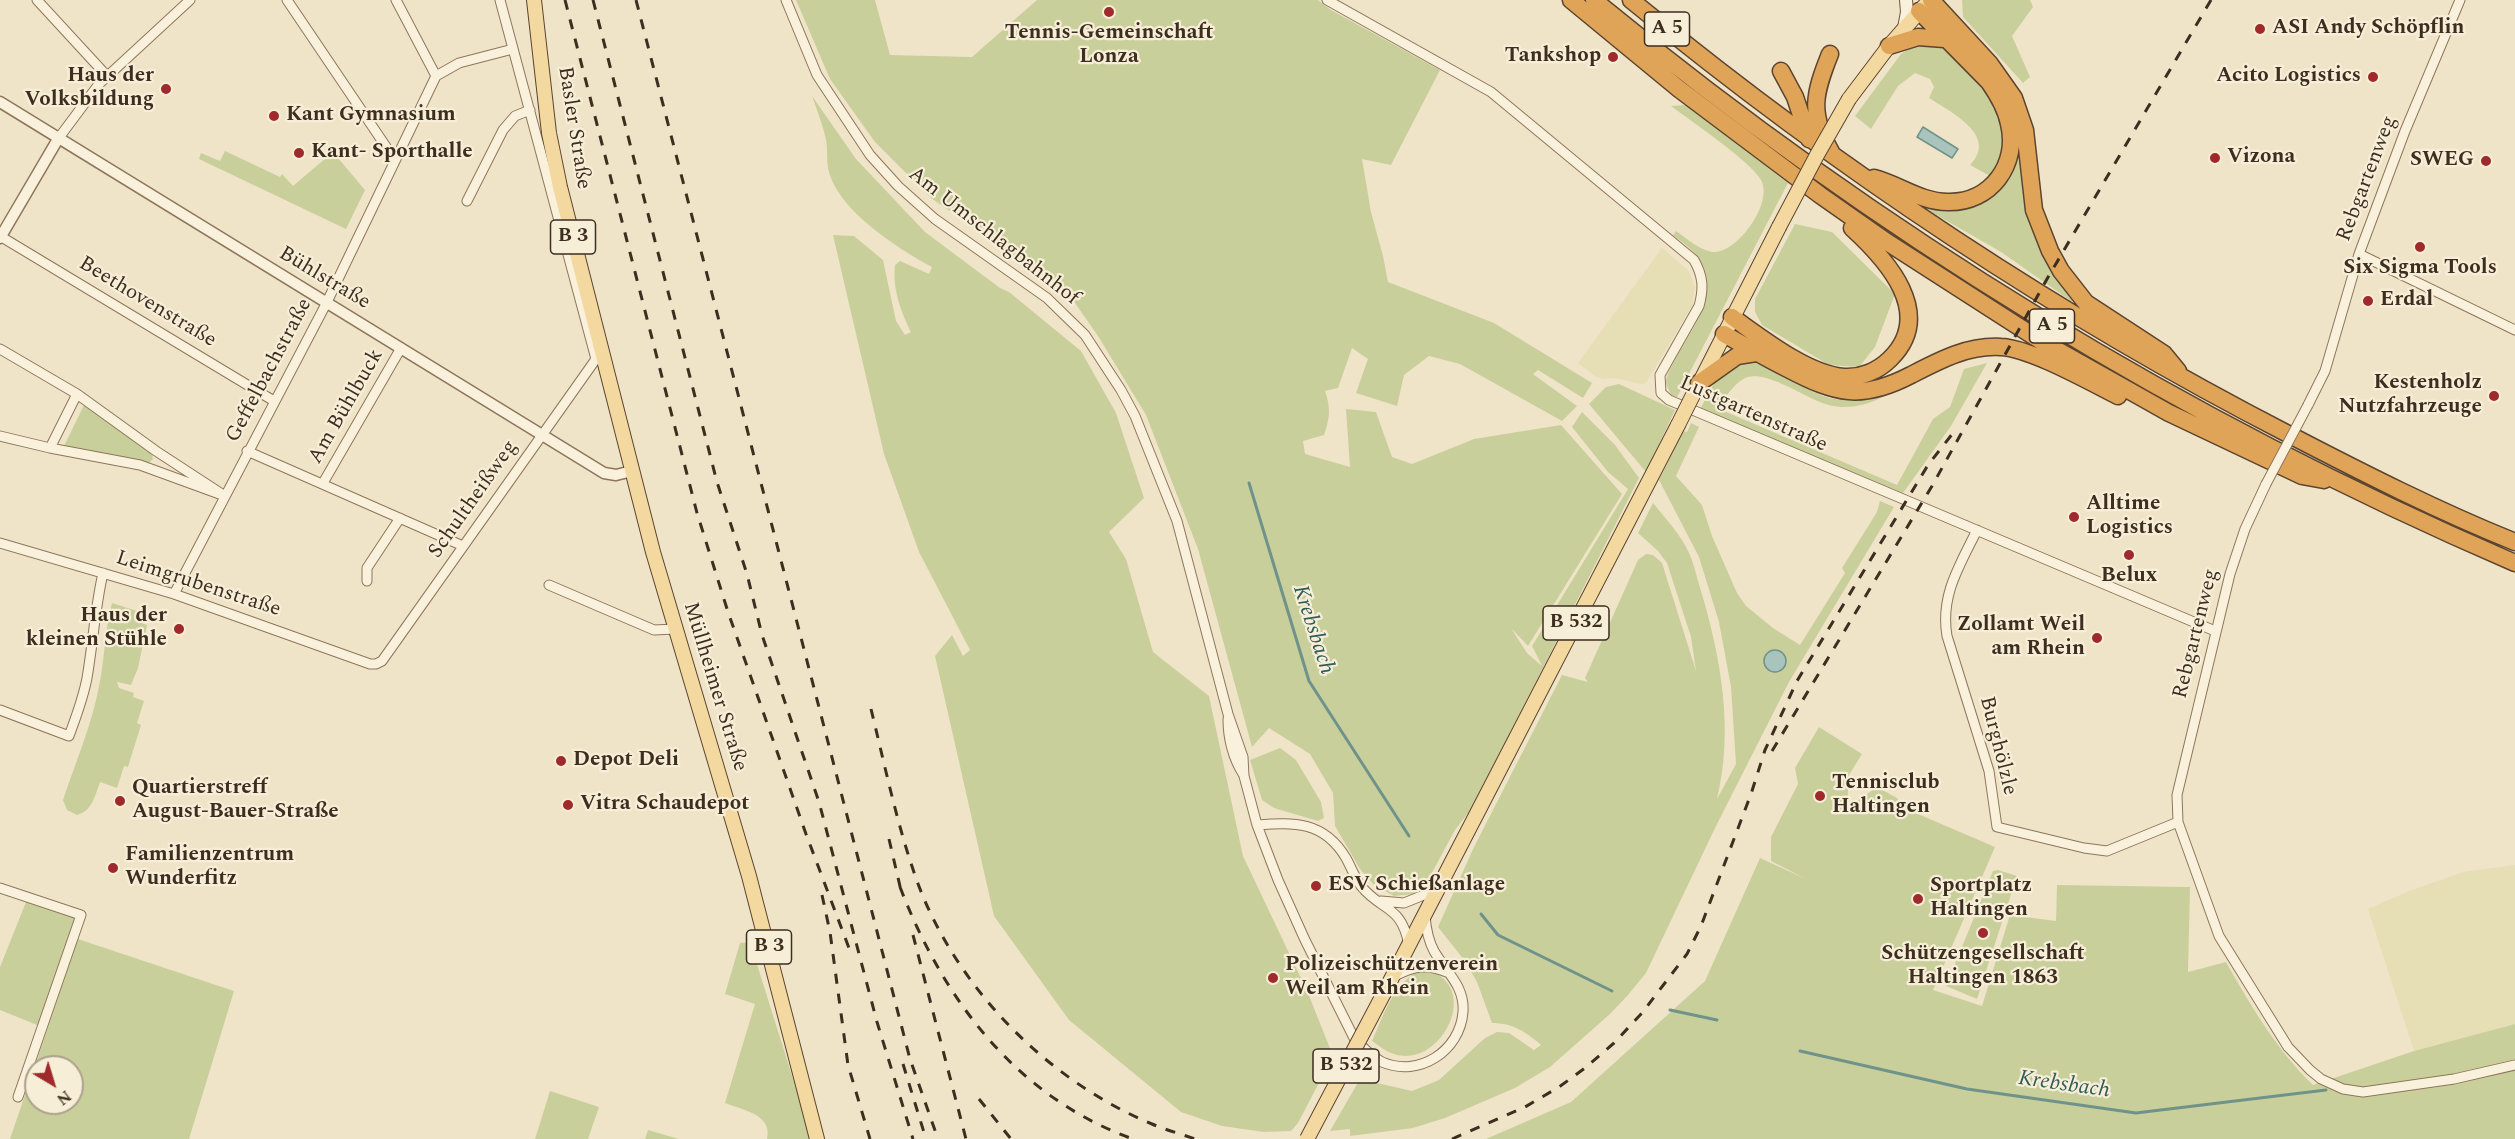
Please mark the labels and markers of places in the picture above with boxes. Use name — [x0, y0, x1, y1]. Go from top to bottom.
marker: Tennis-Gemeinschaft Lonza — [1102, 5, 1116, 19]
place label: ASI Andy Schöpflin — [2272, 16, 2465, 42]
place label: Tennis-Gemeinschaft Lonza — [1005, 21, 1213, 71]
marker: ASI Andy Schöpflin — [2253, 22, 2267, 36]
place label: Tankshop — [1505, 44, 1601, 70]
marker: Tankshop — [1606, 50, 1620, 64]
place label: Haus der Volksbildung — [25, 64, 154, 114]
place label: Acito Logistics — [2216, 64, 2361, 90]
marker: Acito Logistics — [2366, 70, 2380, 84]
marker: Haus der Volksbildung — [159, 82, 173, 96]
place label: Kant Gymnasium — [286, 103, 456, 129]
marker: Kant Gymnasium — [267, 109, 281, 123]
place label: Kant- Sporthalle — [311, 140, 473, 166]
place label: Vizona — [2227, 145, 2295, 171]
marker: Kant- Sporthalle — [292, 146, 306, 160]
place label: SWEG — [2410, 148, 2474, 174]
marker: Vizona — [2208, 151, 2222, 165]
marker: SWEG — [2479, 154, 2493, 168]
marker: Six Sigma Tools — [2413, 240, 2427, 254]
place label: Six Sigma Tools — [2343, 256, 2497, 282]
place label: Erdal — [2380, 288, 2433, 314]
marker: Erdal — [2361, 294, 2375, 308]
place label: Kestenholz Nutzfahrzeuge — [2338, 371, 2482, 421]
marker: Kestenholz Nutzfahrzeuge — [2487, 389, 2501, 403]
place label: Alltime Logistics — [2086, 492, 2173, 542]
marker: Alltime Logistics — [2067, 510, 2081, 524]
marker: Belux — [2122, 548, 2136, 562]
place label: Belux — [2101, 564, 2157, 590]
place label: Haus der kleinen Stühle — [26, 604, 167, 654]
place label: Zollamt Weil am Rhein — [1957, 613, 2085, 663]
marker: Haus der kleinen Stühle — [172, 622, 186, 636]
marker: Zollamt Weil am Rhein — [2090, 631, 2104, 645]
place label: Depot Deli — [573, 748, 679, 774]
marker: Depot Deli — [554, 754, 568, 768]
place label: Tennisclub Haltingen — [1832, 771, 1940, 821]
place label: Quartierstreff August-Bauer-Straße — [132, 776, 339, 826]
marker: Tennisclub Haltingen — [1813, 789, 1827, 803]
place label: Vitra Schaudepot — [580, 792, 749, 818]
marker: Quartierstreff August-Bauer-Straße — [113, 794, 127, 808]
marker: Vitra Schaudepot — [561, 798, 575, 812]
place label: Familienzentrum Wunderfitz — [125, 843, 294, 893]
marker: Familienzentrum Wunderfitz — [106, 861, 120, 875]
place label: ESV Schießanlage — [1328, 873, 1505, 899]
place label: Sportplatz Haltingen — [1930, 874, 2032, 924]
marker: ESV Schießanlage — [1309, 879, 1323, 893]
marker: Sportplatz Haltingen — [1911, 892, 1925, 906]
marker: Schützengesellschaft Haltingen 1863 — [1976, 926, 1990, 940]
place label: Schützengesellschaft Haltingen 1863 — [1881, 942, 2085, 992]
place label: Polizeischützenverein Weil am Rhein — [1285, 953, 1498, 1003]
marker: Polizeischützenverein Weil am Rhein — [1266, 971, 1280, 985]

